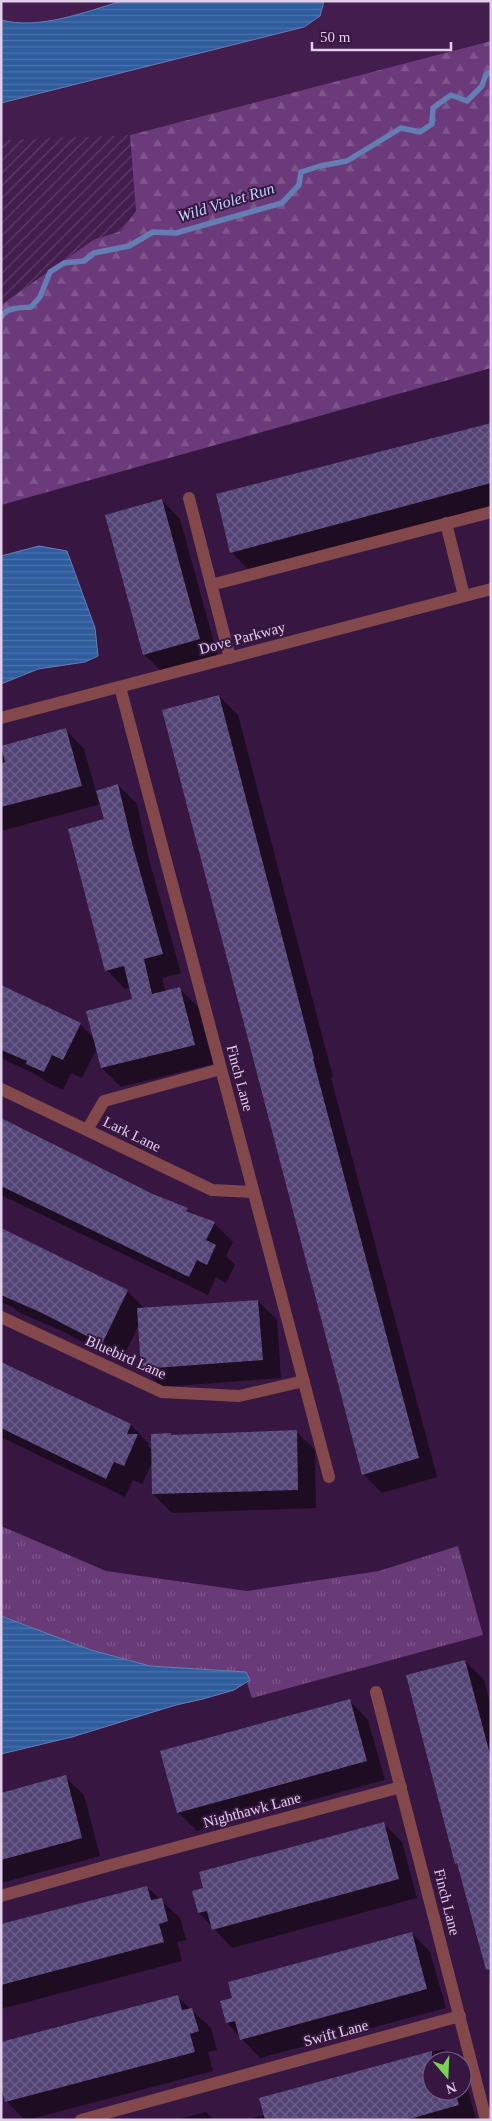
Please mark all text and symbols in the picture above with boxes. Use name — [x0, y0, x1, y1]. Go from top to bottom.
scale bar — [312, 20, 451, 52]
text: 50 m — [320, 29, 351, 45]
water label: Wild Violet Run — [176, 179, 276, 225]
street label: Dove Parkway — [197, 619, 287, 657]
street label: Finch Lane — [223, 1043, 257, 1113]
street label: Lark Lane — [101, 1113, 164, 1155]
street label: Bluebird Lane — [83, 1332, 169, 1382]
street label: Nighthawk Lane — [201, 1789, 303, 1831]
street label: Finch Lane — [431, 1867, 463, 1937]
street label: Swift Lane — [302, 2017, 370, 2049]
north arrow — [422, 2051, 472, 2101]
text: N — [444, 2079, 458, 2097]

